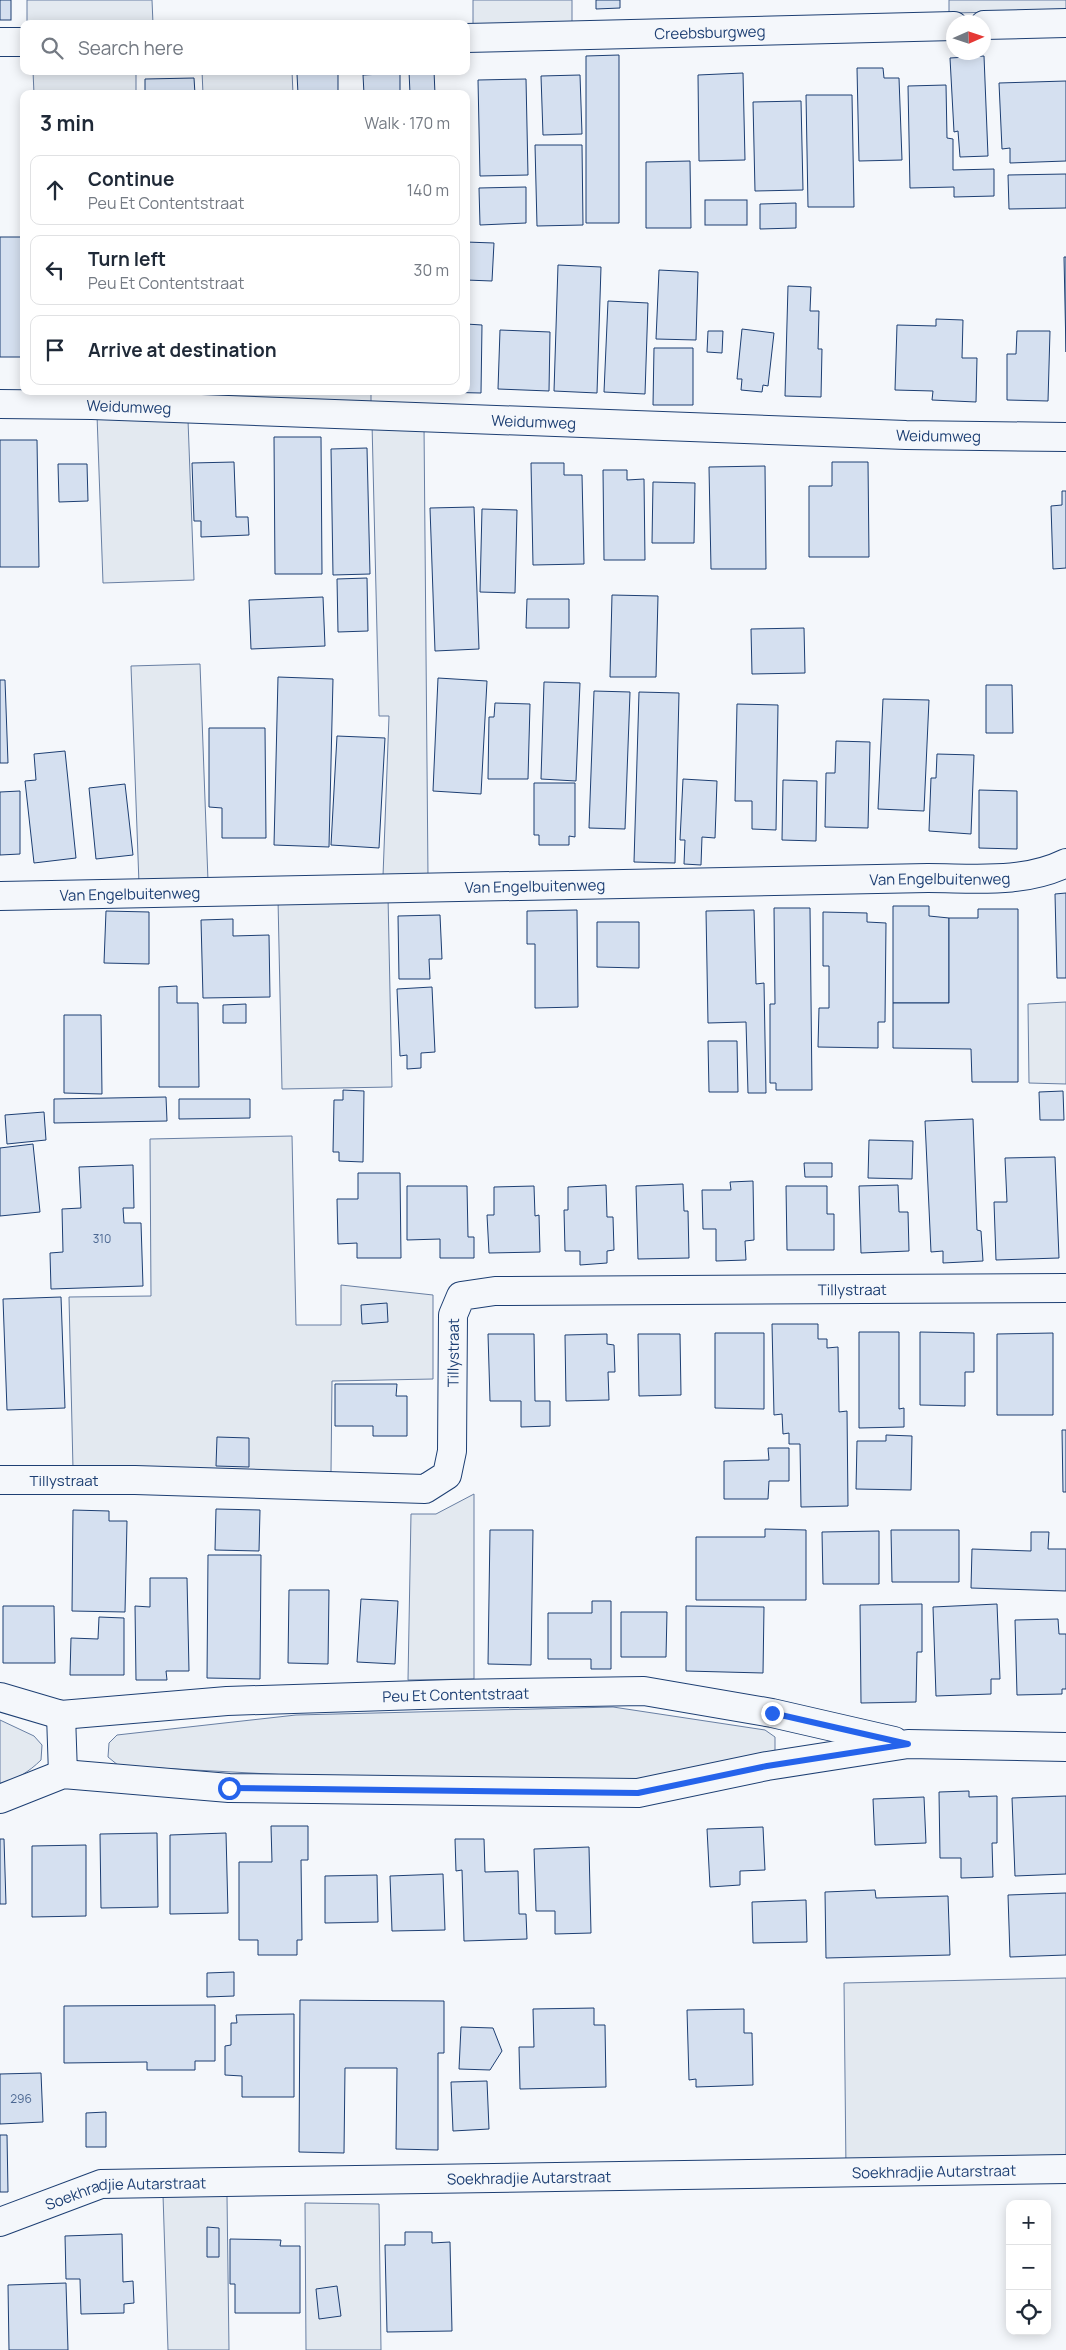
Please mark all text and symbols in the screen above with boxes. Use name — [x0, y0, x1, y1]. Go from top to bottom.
north arrow — [946, 15, 991, 60]
search box — [20, 20, 470, 75]
street label: Creebsburgweg — [654, 20, 766, 44]
icon: search — [38, 34, 66, 62]
text: Search here — [78, 35, 184, 61]
text: 3 min — [40, 109, 94, 137]
text: Walk · 170 m — [364, 112, 450, 134]
text: Continue — [88, 166, 174, 192]
icon: ahead — [41, 176, 69, 204]
text: 140 m — [407, 179, 449, 201]
text: Peu Et Contentstraat — [88, 192, 244, 214]
text: Turn left — [88, 246, 166, 272]
icon: left — [41, 256, 69, 284]
text: 30 m — [414, 259, 449, 281]
text: Peu Et Contentstraat — [88, 272, 244, 294]
icon: arrive — [41, 336, 69, 364]
text: Arrive at destination — [88, 337, 277, 363]
street label: Weidumweg — [86, 394, 172, 418]
street label: Weidumweg — [491, 409, 576, 433]
street label: Weidumweg — [896, 424, 981, 446]
street label: Van Engelbuitenweg — [869, 867, 1011, 890]
street label: Van Engelbuitenweg — [464, 874, 605, 897]
street label: Van Engelbuitenweg — [59, 882, 201, 905]
house number: 310 — [93, 1230, 111, 1247]
street label: Tillystraat — [818, 1278, 887, 1300]
street label: Tillystraat — [442, 1318, 463, 1387]
street label: Tillystraat — [29, 1470, 99, 1491]
street label: Peu Et Contentstraat — [382, 1682, 529, 1707]
route end — [761, 1702, 784, 1725]
route start — [218, 1777, 241, 1800]
house number: 296 — [10, 2090, 32, 2107]
street label: Soekhradjie Autarstraat — [852, 2159, 1016, 2183]
street label: Soekhradjie Autarstraat — [447, 2166, 611, 2189]
street label: Soekhradjie Autarstraat — [42, 2172, 206, 2215]
map controls — [1006, 2200, 1051, 2335]
button: + — [1006, 2200, 1051, 2245]
button: − — [1006, 2245, 1051, 2290]
button: locate — [1006, 2290, 1051, 2335]

